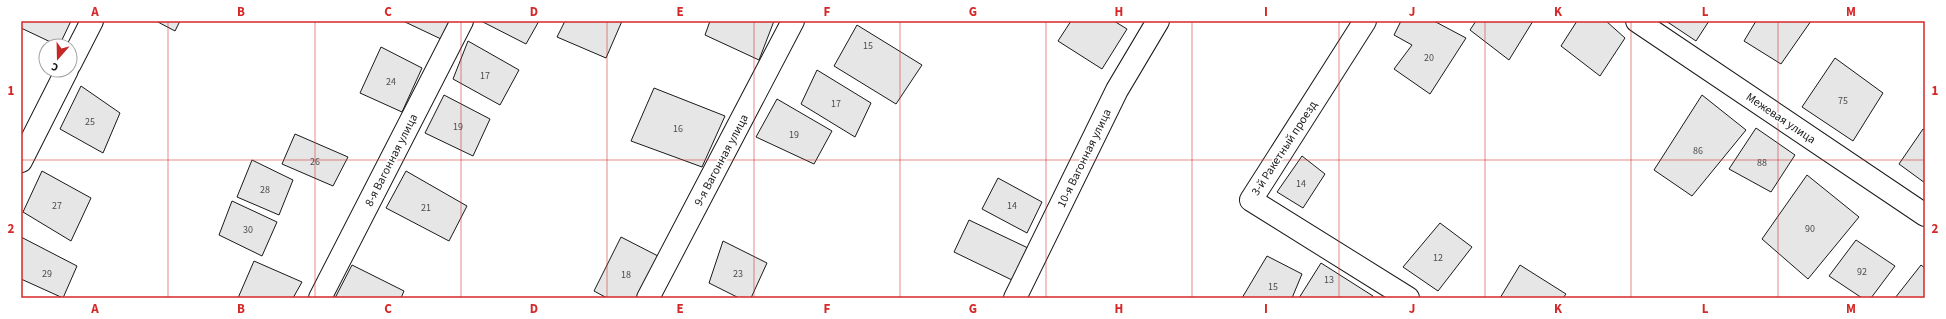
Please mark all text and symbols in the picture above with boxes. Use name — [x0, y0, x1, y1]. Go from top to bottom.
text: A — [90, 3, 99, 21]
text: B — [237, 3, 245, 21]
text: C — [384, 3, 392, 21]
text: D — [530, 3, 538, 21]
text: E — [676, 3, 684, 21]
text: F — [824, 3, 831, 21]
text: G — [969, 3, 977, 21]
text: H — [1115, 3, 1123, 21]
text: I — [1264, 3, 1268, 21]
text: J — [1409, 3, 1415, 21]
text: K — [1554, 3, 1563, 21]
text: L — [1702, 3, 1709, 21]
text: M — [1846, 3, 1856, 21]
north arrow — [38, 38, 78, 78]
house number: 15 — [863, 39, 873, 53]
house number: 20 — [1424, 51, 1434, 65]
text: С — [49, 59, 60, 75]
house number: 17 — [480, 69, 490, 83]
house number: 24 — [386, 75, 396, 89]
text: 1 — [8, 82, 15, 100]
text: 1 — [1932, 82, 1939, 100]
street label: Межевая улица — [1742, 89, 1819, 148]
house number: 75 — [1838, 94, 1848, 108]
house number: 17 — [831, 97, 841, 111]
street label: 3-й Ракетный проезд — [1247, 97, 1322, 199]
street label: 10-я Вагонная улица — [1053, 106, 1116, 210]
street label: 8-я Вагонная улица — [361, 111, 422, 209]
street label: 9-я Вагонная улица — [690, 111, 753, 209]
house number: 25 — [85, 115, 95, 129]
house number: 19 — [453, 120, 463, 134]
house number: 16 — [673, 122, 683, 136]
house number: 19 — [789, 128, 799, 142]
house number: 86 — [1693, 144, 1703, 158]
house number: 26 — [310, 155, 320, 169]
house number: 88 — [1757, 156, 1767, 170]
house number: 14 — [1296, 177, 1306, 191]
house number: 28 — [260, 183, 270, 197]
house number: 27 — [52, 199, 62, 213]
house number: 14 — [1007, 199, 1017, 213]
house number: 21 — [421, 201, 431, 215]
text: 2 — [8, 220, 15, 238]
text: 2 — [1932, 220, 1939, 238]
house number: 90 — [1805, 222, 1815, 236]
house number: 30 — [243, 223, 253, 237]
house number: 12 — [1433, 251, 1443, 265]
house number: 92 — [1857, 265, 1867, 279]
house number: 29 — [42, 267, 52, 281]
house number: 23 — [733, 267, 743, 281]
house number: 18 — [621, 268, 631, 282]
house number: 13 — [1324, 273, 1334, 287]
house number: 15 — [1268, 280, 1278, 294]
text: A — [90, 300, 99, 318]
text: B — [237, 300, 245, 318]
text: C — [384, 300, 392, 318]
text: D — [530, 300, 538, 318]
text: E — [676, 300, 684, 318]
text: F — [824, 300, 831, 318]
text: G — [969, 300, 977, 318]
text: H — [1115, 300, 1123, 318]
text: I — [1264, 300, 1268, 318]
text: J — [1409, 300, 1415, 318]
text: K — [1554, 300, 1563, 318]
text: L — [1702, 300, 1709, 318]
text: M — [1846, 300, 1856, 318]

